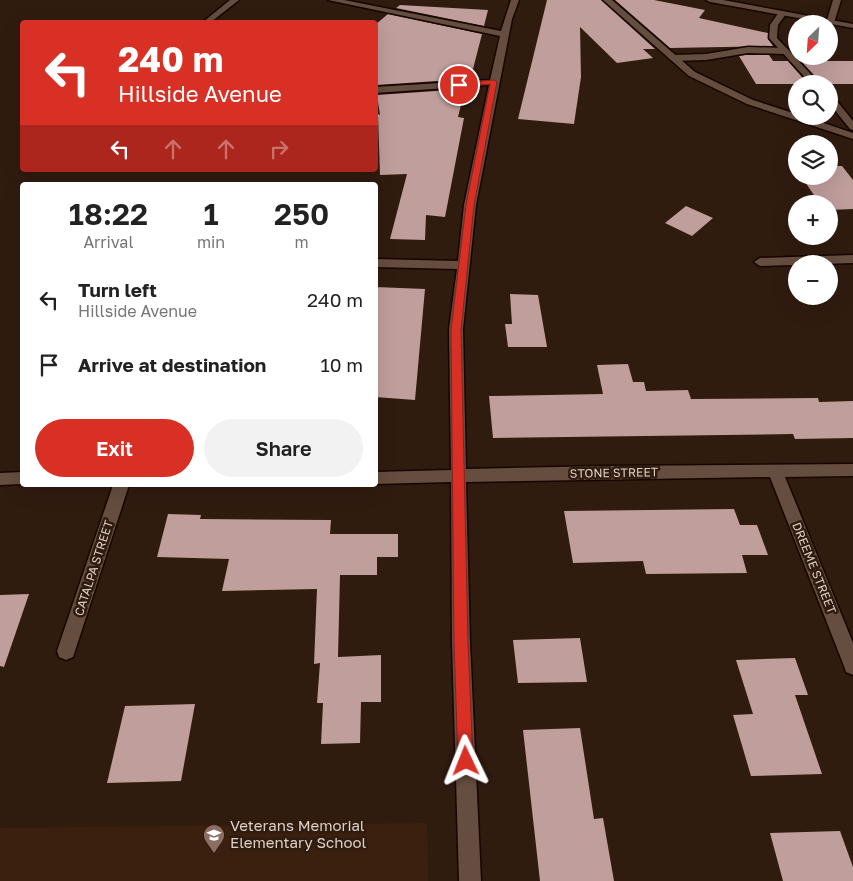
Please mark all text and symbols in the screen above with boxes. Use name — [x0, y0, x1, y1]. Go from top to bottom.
north arrow — [788, 15, 838, 65]
map controls — [788, 15, 838, 305]
text: 240 m — [118, 38, 223, 80]
icon: left — [35, 40, 100, 105]
pin — [438, 64, 480, 106]
icon: arrive — [445, 71, 473, 99]
button: search — [788, 75, 838, 125]
text: Hillside Avenue — [118, 80, 282, 107]
icon: left — [106, 135, 134, 163]
icon: ahead — [159, 135, 187, 163]
icon: ahead — [212, 135, 240, 163]
icon: right — [265, 135, 293, 163]
button: layers — [788, 135, 838, 185]
button: + — [788, 195, 838, 245]
text: 18:22 — [69, 196, 148, 232]
text: 1 — [203, 196, 219, 232]
text: 250 — [274, 196, 329, 232]
text: Arrival — [83, 232, 134, 252]
text: min — [197, 232, 225, 252]
text: m — [294, 232, 309, 252]
button: − — [788, 255, 838, 305]
text: Turn left — [78, 278, 157, 301]
icon: left — [35, 286, 63, 314]
text: 240 m — [307, 288, 363, 311]
text: Hillside Avenue — [78, 301, 197, 321]
icon: arrive — [35, 351, 63, 379]
text: Arrive at destination — [78, 353, 266, 376]
text: 10 m — [320, 353, 363, 376]
button: Exit — [35, 419, 194, 477]
button: Share — [204, 419, 363, 477]
street label: STONE STREET — [570, 464, 659, 481]
street label: CATALPA STREET — [71, 518, 116, 618]
street label: DREEME STREET — [789, 520, 840, 616]
position arrow — [439, 734, 491, 786]
place label: Veterans Memorial Elementary School — [230, 816, 366, 851]
school or university icon: Veterans Memorial Elementary School — [202, 823, 226, 854]

